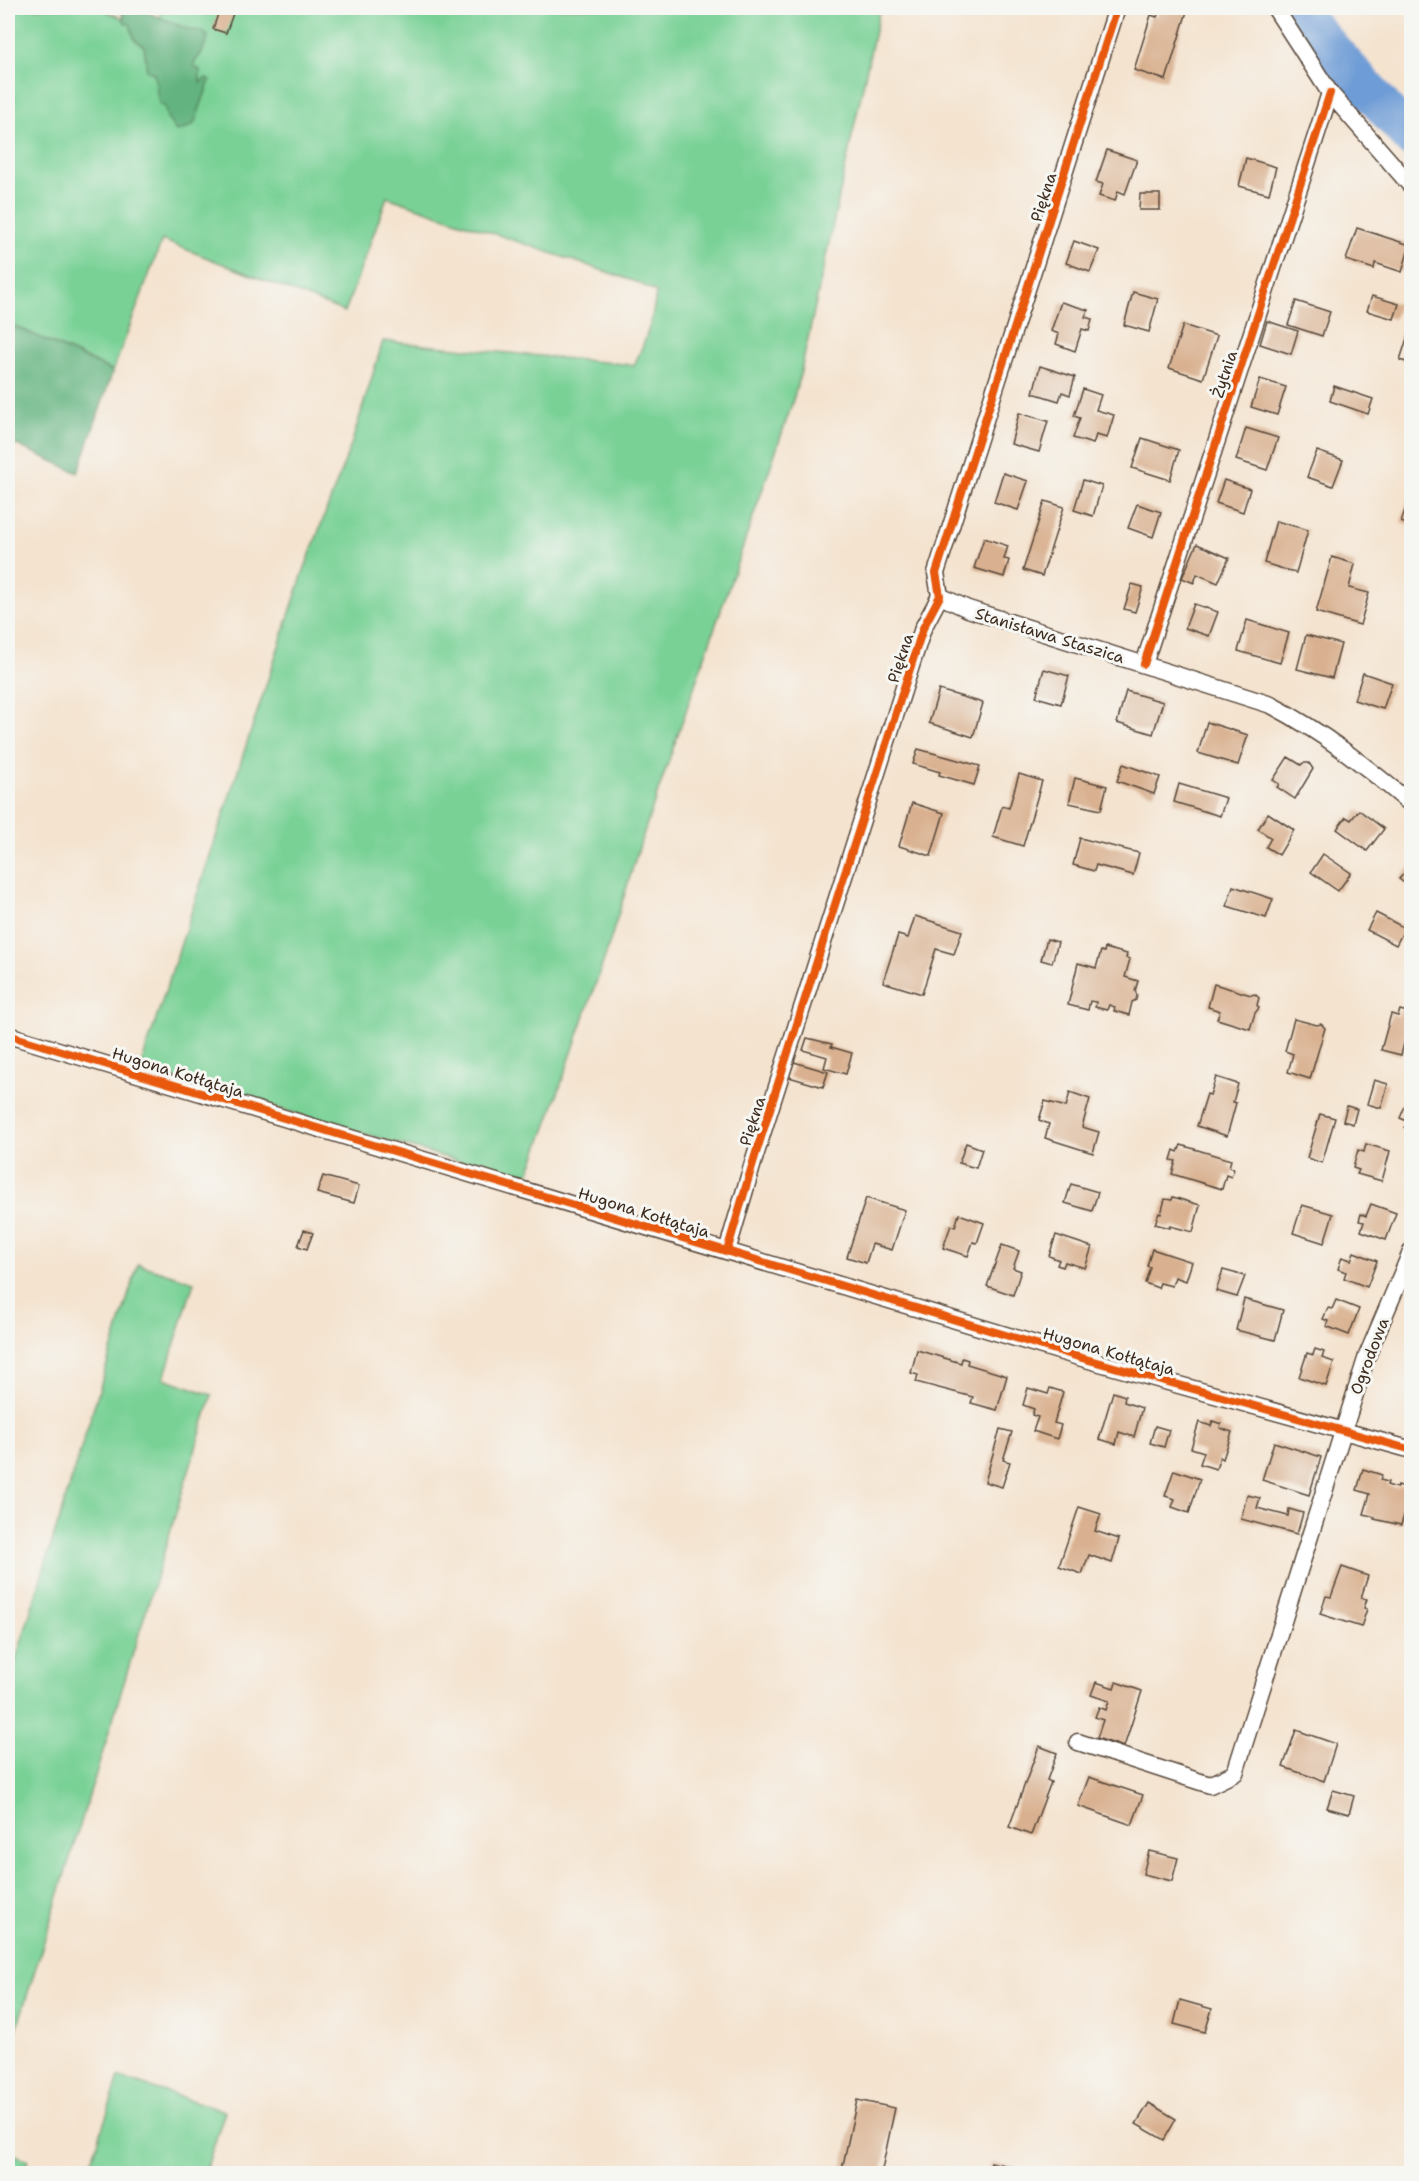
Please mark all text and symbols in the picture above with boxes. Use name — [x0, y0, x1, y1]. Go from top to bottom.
street label: Piękna — [1026, 170, 1061, 225]
street label: Żytnia — [1207, 348, 1242, 401]
street label: Stanisława Staszica — [973, 603, 1127, 668]
street label: Piękna — [883, 631, 918, 686]
street label: Hugona Kołłątaja — [110, 1042, 246, 1102]
street label: Piękna — [735, 1094, 770, 1149]
street label: Hugona Kołłątaja — [576, 1182, 712, 1242]
street label: Ogrodowa — [1345, 1315, 1394, 1398]
street label: Hugona Kołłątaja — [1040, 1323, 1177, 1380]

